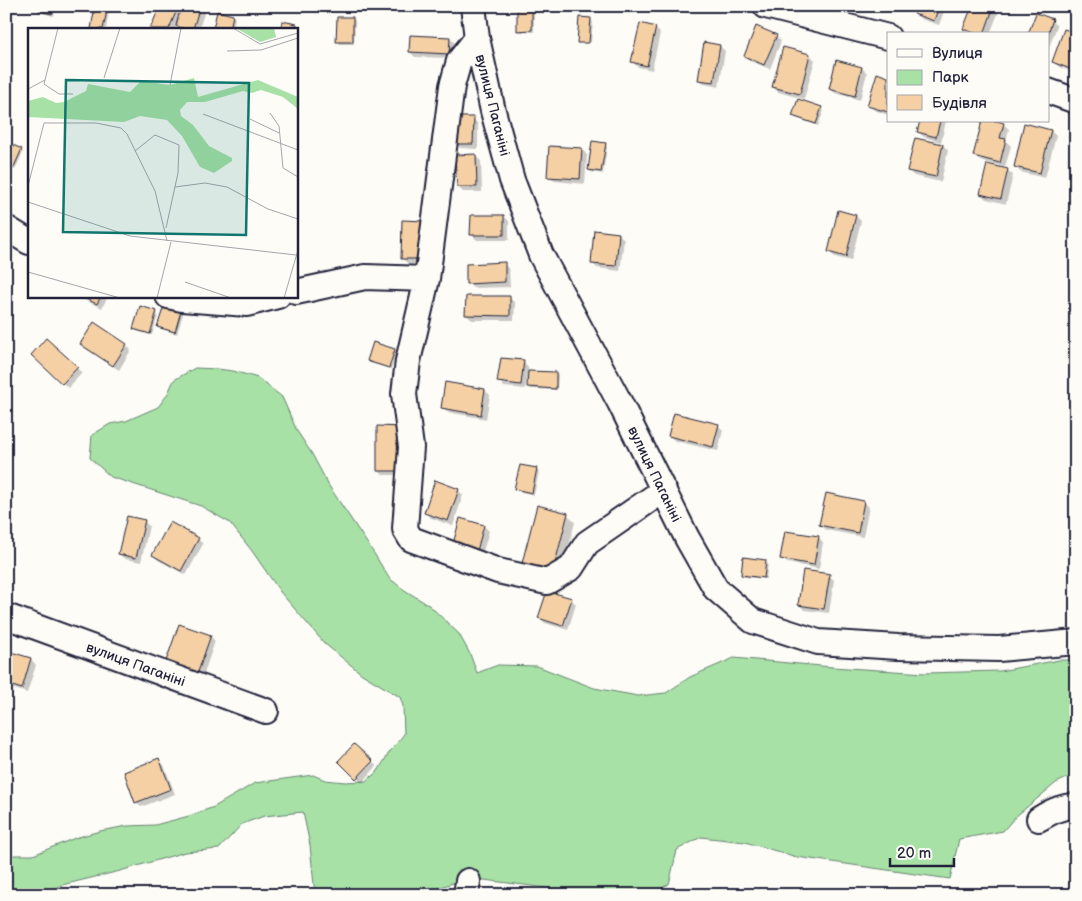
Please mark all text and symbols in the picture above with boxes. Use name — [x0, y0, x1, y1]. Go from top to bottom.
inset map — [28, 28, 298, 298]
legend — [887, 32, 1050, 122]
text: Вулиця — [932, 44, 983, 63]
street label: вулиця Паганіні — [472, 52, 513, 158]
text: Парк — [932, 68, 969, 87]
text: Будівля — [932, 94, 987, 113]
street label: вулиця Паганіні — [624, 424, 685, 525]
street label: вулиця Паганіні — [84, 639, 188, 690]
scale bar — [890, 836, 953, 868]
text: 20 m — [897, 844, 931, 863]

